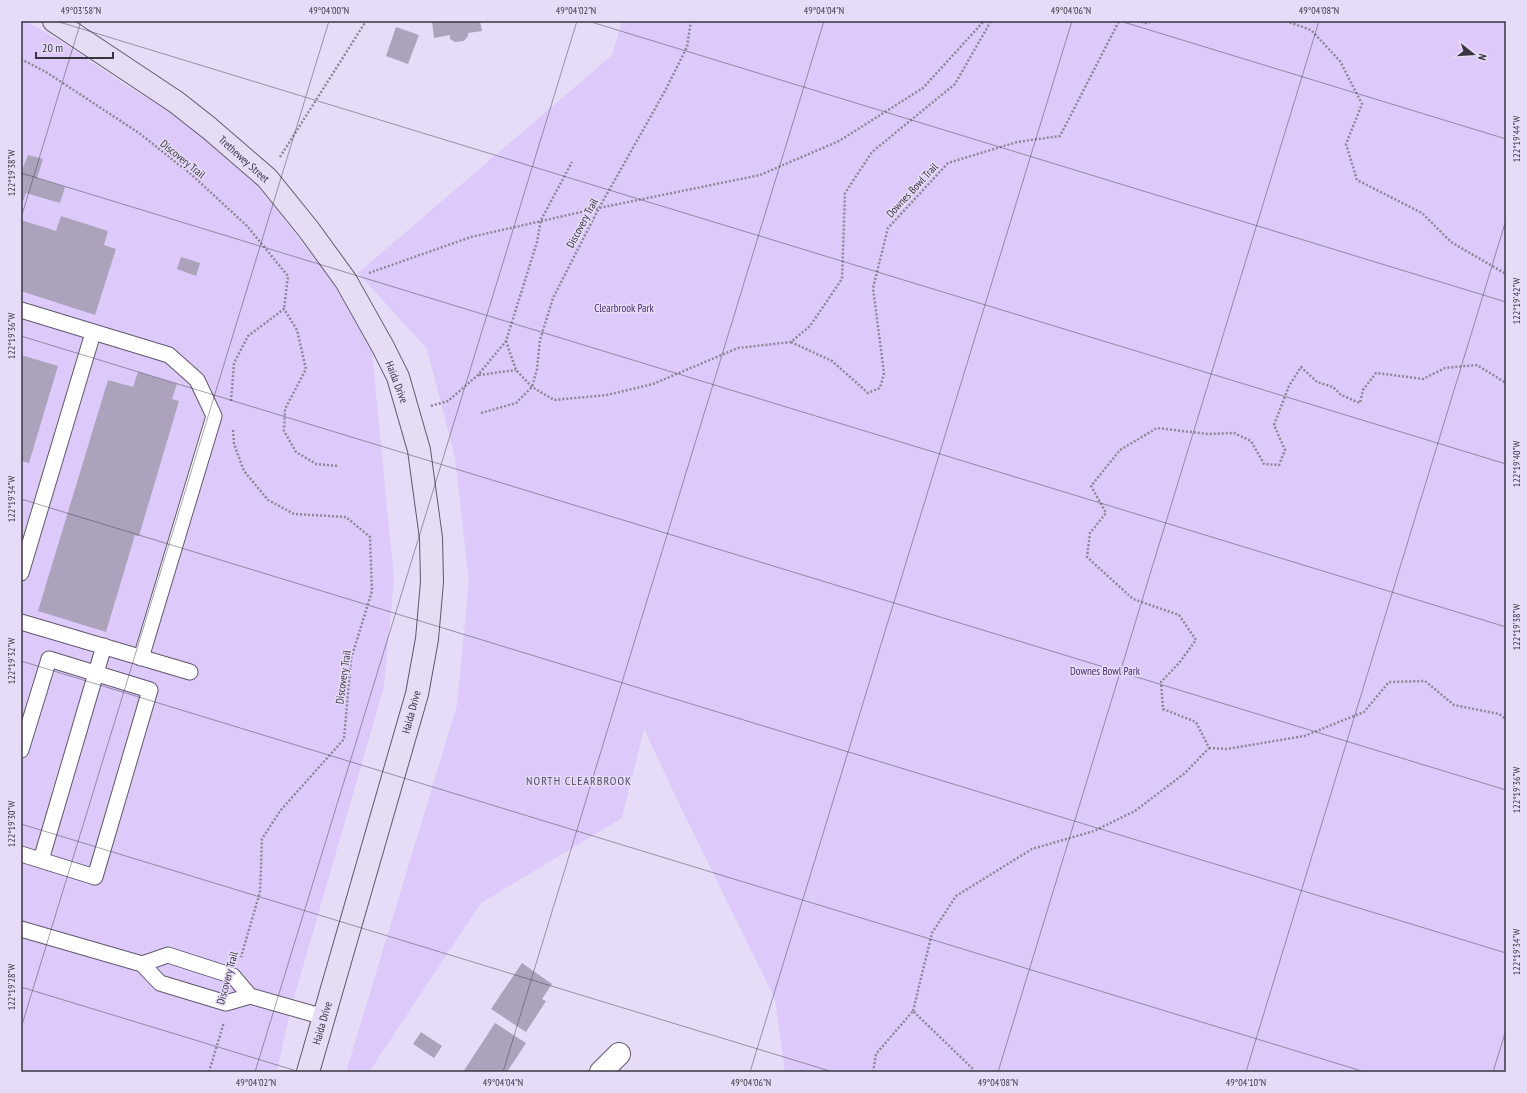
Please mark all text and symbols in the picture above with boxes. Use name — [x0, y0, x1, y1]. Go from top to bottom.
text: 49°03'58"N — [61, 4, 101, 17]
text: 49°04'00"N — [309, 4, 349, 17]
text: 49°04'02"N — [556, 4, 596, 17]
text: 49°04'04"N — [804, 4, 844, 17]
text: 49°04'06"N — [1051, 4, 1091, 17]
text: 49°04'08"N — [1299, 4, 1339, 17]
scale bar — [36, 34, 113, 60]
north arrow — [1453, 34, 1493, 74]
text: 20 m — [42, 40, 63, 55]
text: N — [1475, 52, 1490, 62]
text: 122°19'44"W — [1510, 115, 1523, 162]
street label: Trethewey Street — [216, 133, 272, 185]
street label: Discovery Trail — [157, 136, 209, 182]
text: 122°19'38"W — [5, 149, 18, 196]
street label: Downes Bowl Trail — [883, 159, 941, 220]
street label: Discovery Trail — [563, 195, 601, 250]
text: 122°19'42"W — [1510, 277, 1523, 324]
park label: Clearbrook Park — [594, 301, 654, 315]
text: 122°19'36"W — [5, 312, 18, 359]
street label: Haida Drive — [383, 359, 412, 406]
text: 122°19'40"W — [1510, 440, 1523, 487]
text: 122°19'34"W — [5, 475, 18, 522]
text: 122°19'38"W — [1510, 603, 1523, 650]
text: 122°19'32"W — [5, 637, 18, 684]
street label: Discovery Trail — [332, 649, 354, 705]
park label: Downes Bowl Park — [1070, 664, 1141, 678]
street label: Haida Drive — [399, 688, 424, 735]
text: 122°19'36"W — [1510, 766, 1523, 813]
district label: NORTH CLEARBROOK — [526, 773, 632, 788]
text: 122°19'30"W — [5, 800, 18, 847]
text: 122°19'34"W — [1510, 928, 1523, 975]
street label: Discovery Trail — [213, 950, 241, 1006]
text: 122°19'28"W — [5, 963, 18, 1010]
street label: Haida Drive — [309, 999, 335, 1046]
text: 49°04'02"N — [236, 1076, 276, 1089]
text: 49°04'04"N — [483, 1076, 523, 1089]
text: 49°04'06"N — [731, 1076, 771, 1089]
text: 49°04'08"N — [978, 1076, 1018, 1089]
text: 49°04'10"N — [1226, 1076, 1266, 1089]

